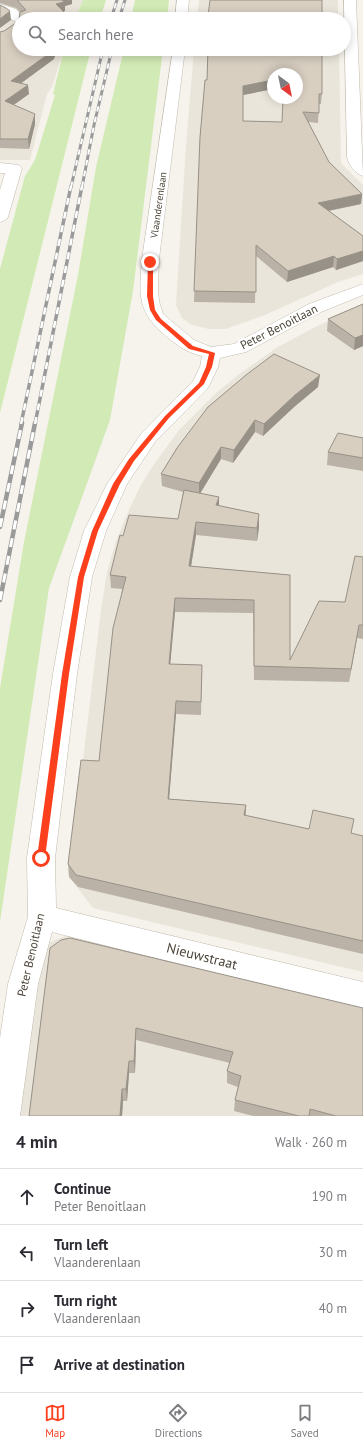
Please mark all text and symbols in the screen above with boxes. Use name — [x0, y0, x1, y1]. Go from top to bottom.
search box — [12, 12, 351, 56]
icon: search — [26, 23, 48, 45]
text: Search here — [58, 25, 134, 44]
north arrow — [267, 68, 303, 104]
street label: Vlaanderenlaan — [147, 171, 170, 240]
route end — [141, 253, 159, 271]
street label: Peter Benoitlaan — [237, 301, 320, 353]
route start — [32, 849, 50, 867]
street label: Peter Benoitlaan — [14, 912, 47, 998]
street label: Nieuwstraat — [165, 939, 239, 974]
text: 4 min — [16, 1131, 57, 1153]
text: Walk · 260 m — [275, 1134, 347, 1151]
text: Continue — [54, 1179, 111, 1198]
icon: ahead — [16, 1186, 38, 1208]
text: 190 m — [312, 1188, 347, 1205]
text: Peter Benoitlaan — [54, 1198, 146, 1215]
text: Turn left — [54, 1235, 108, 1254]
icon: left — [16, 1242, 38, 1264]
text: 30 m — [319, 1244, 347, 1261]
text: Vlaanderenlaan — [54, 1254, 141, 1271]
text: Turn right — [54, 1291, 117, 1310]
icon: right — [16, 1298, 38, 1320]
text: 40 m — [319, 1300, 347, 1317]
text: Vlaanderenlaan — [54, 1310, 141, 1327]
icon: arrive — [16, 1354, 38, 1376]
text: Arrive at destination — [54, 1355, 185, 1374]
tab: Map — [44, 1402, 66, 1440]
tab: Directions — [155, 1402, 202, 1440]
tab: Saved — [291, 1402, 319, 1440]

